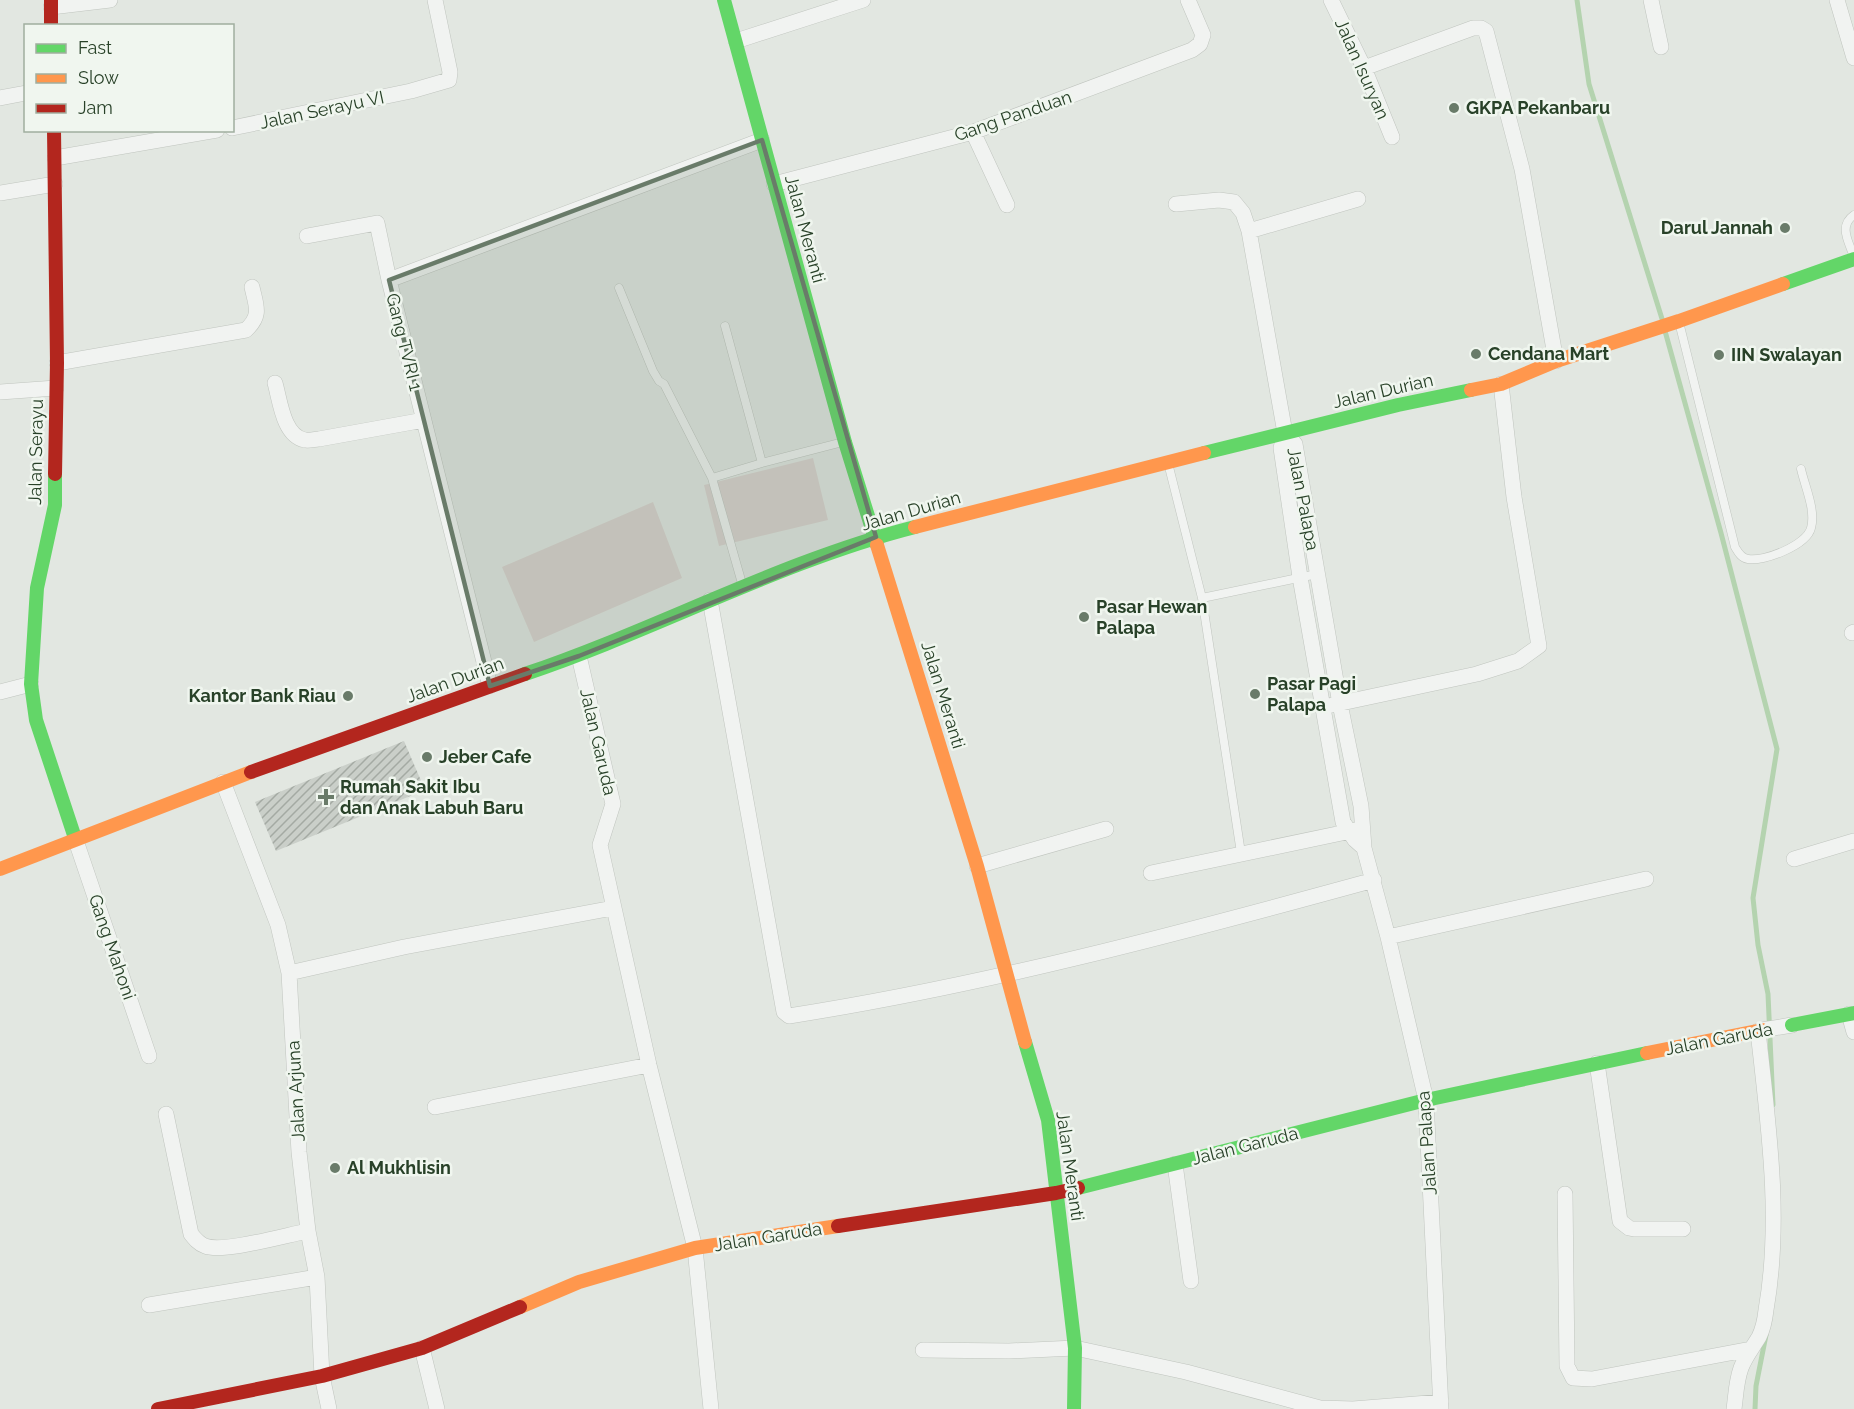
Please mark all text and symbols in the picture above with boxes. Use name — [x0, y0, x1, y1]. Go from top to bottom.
street label: Jalan Isuryan — [1331, 15, 1394, 122]
legend — [24, 24, 234, 132]
text: Fast — [78, 37, 112, 58]
text: Slow — [78, 67, 119, 88]
street label: Jalan Serayu VI — [258, 86, 386, 133]
street label: Gang Panduan — [952, 86, 1074, 145]
text: Jam — [78, 97, 113, 118]
place label: GKPA Pekanbaru — [1466, 97, 1610, 118]
marker: GKPA Pekanbaru — [1447, 101, 1461, 115]
street label: Jalan Meranti — [781, 173, 830, 285]
place label: Darul Jannah — [1661, 217, 1773, 238]
marker: Darul Jannah — [1778, 221, 1792, 235]
street label: Gang TVRI 1 — [382, 291, 427, 393]
place label: Cendana Mart — [1488, 343, 1609, 364]
place label: IIN Swalayan — [1731, 344, 1842, 365]
marker: Cendana Mart — [1469, 347, 1483, 361]
marker: IIN Swalayan — [1712, 348, 1726, 362]
street label: Jalan Durian — [1331, 369, 1435, 412]
street label: Jalan Serayu — [24, 399, 47, 505]
street label: Jalan Palapa — [1283, 446, 1324, 552]
street label: Jalan Durian — [859, 486, 963, 535]
place label: Pasar Hewan Palapa — [1096, 596, 1207, 638]
marker: Pasar Hewan Palapa — [1077, 610, 1091, 624]
street label: Jalan Meranti — [917, 639, 970, 751]
street label: Jalan Durian — [403, 652, 506, 707]
place label: Pasar Pagi Palapa — [1267, 673, 1356, 715]
place label: Kantor Bank Riau — [189, 685, 336, 706]
street label: Jalan Garuda — [576, 687, 621, 797]
marker: Pasar Pagi Palapa — [1248, 687, 1262, 701]
marker: Kantor Bank Riau — [341, 689, 355, 703]
place label: Jeber Cafe — [439, 746, 532, 767]
marker: Jeber Cafe — [420, 750, 434, 764]
place label: Rumah Sakit Ibu dan Anak Labuh Baru — [340, 776, 523, 818]
marker: Rumah Sakit Ibu dan Anak Labuh Baru — [317, 788, 335, 806]
street label: Gang Mahoni — [85, 891, 140, 1002]
street label: Jalan Garuda — [1663, 1018, 1774, 1059]
street label: Jalan Arjuna — [282, 1040, 309, 1142]
street label: Jalan Palapa — [1412, 1090, 1441, 1196]
street label: Jalan Meranti — [1052, 1110, 1089, 1222]
street label: Jalan Garuda — [1190, 1122, 1300, 1169]
place label: Al Mukhlisin — [347, 1157, 451, 1178]
marker: Al Mukhlisin — [328, 1161, 342, 1175]
street label: Jalan Garuda — [713, 1218, 823, 1255]

